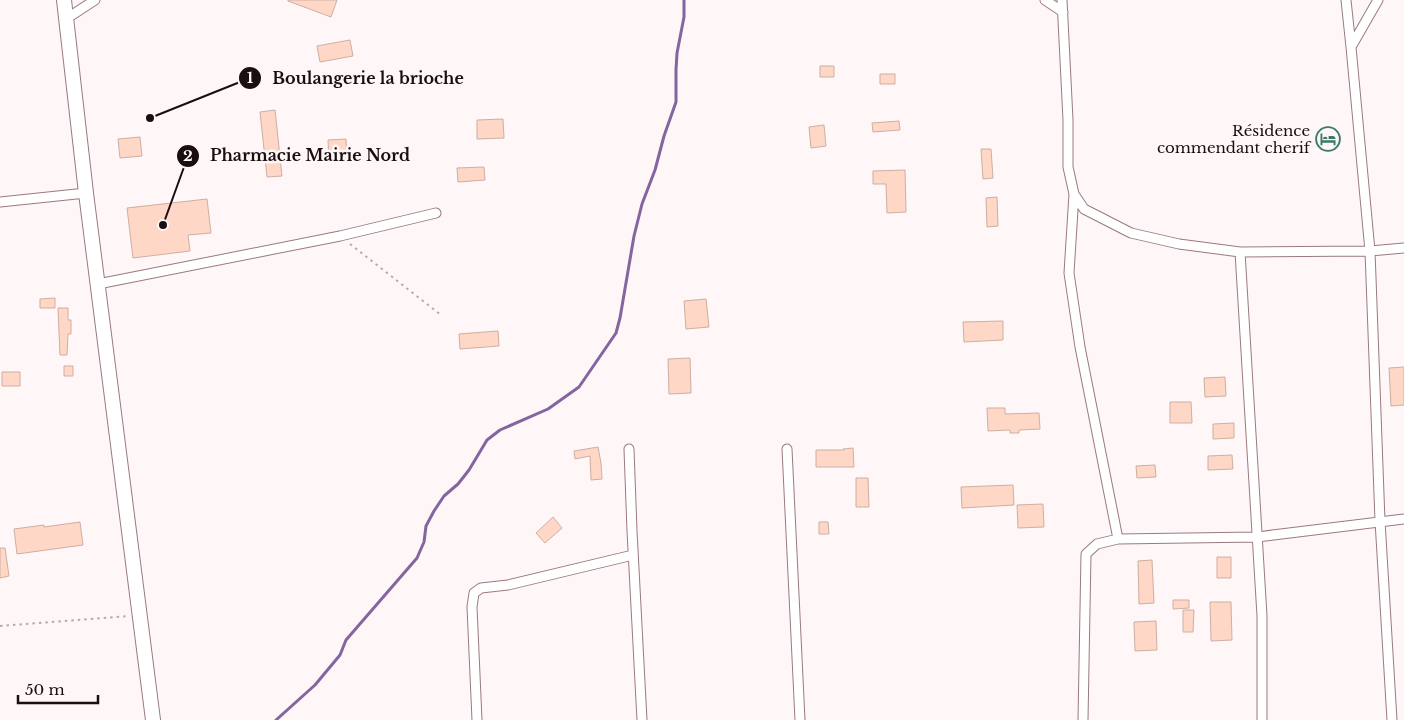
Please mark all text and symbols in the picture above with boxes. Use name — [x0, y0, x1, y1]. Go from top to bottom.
callout: Boulangerie la brioche — [237, 63, 474, 94]
text: 1 — [247, 68, 254, 87]
text: Boulangerie la brioche — [272, 68, 464, 88]
place label: Résidence commendant cherif — [1157, 121, 1312, 157]
hotel icon: Résidence commendant cherif — [1315, 126, 1341, 152]
callout: Pharmacie Mairie Nord — [175, 140, 420, 171]
text: Pharmacie Mairie Nord — [210, 145, 410, 165]
text: 2 — [183, 146, 193, 165]
scale bar — [18, 672, 98, 704]
text: 50 m — [25, 680, 65, 699]

